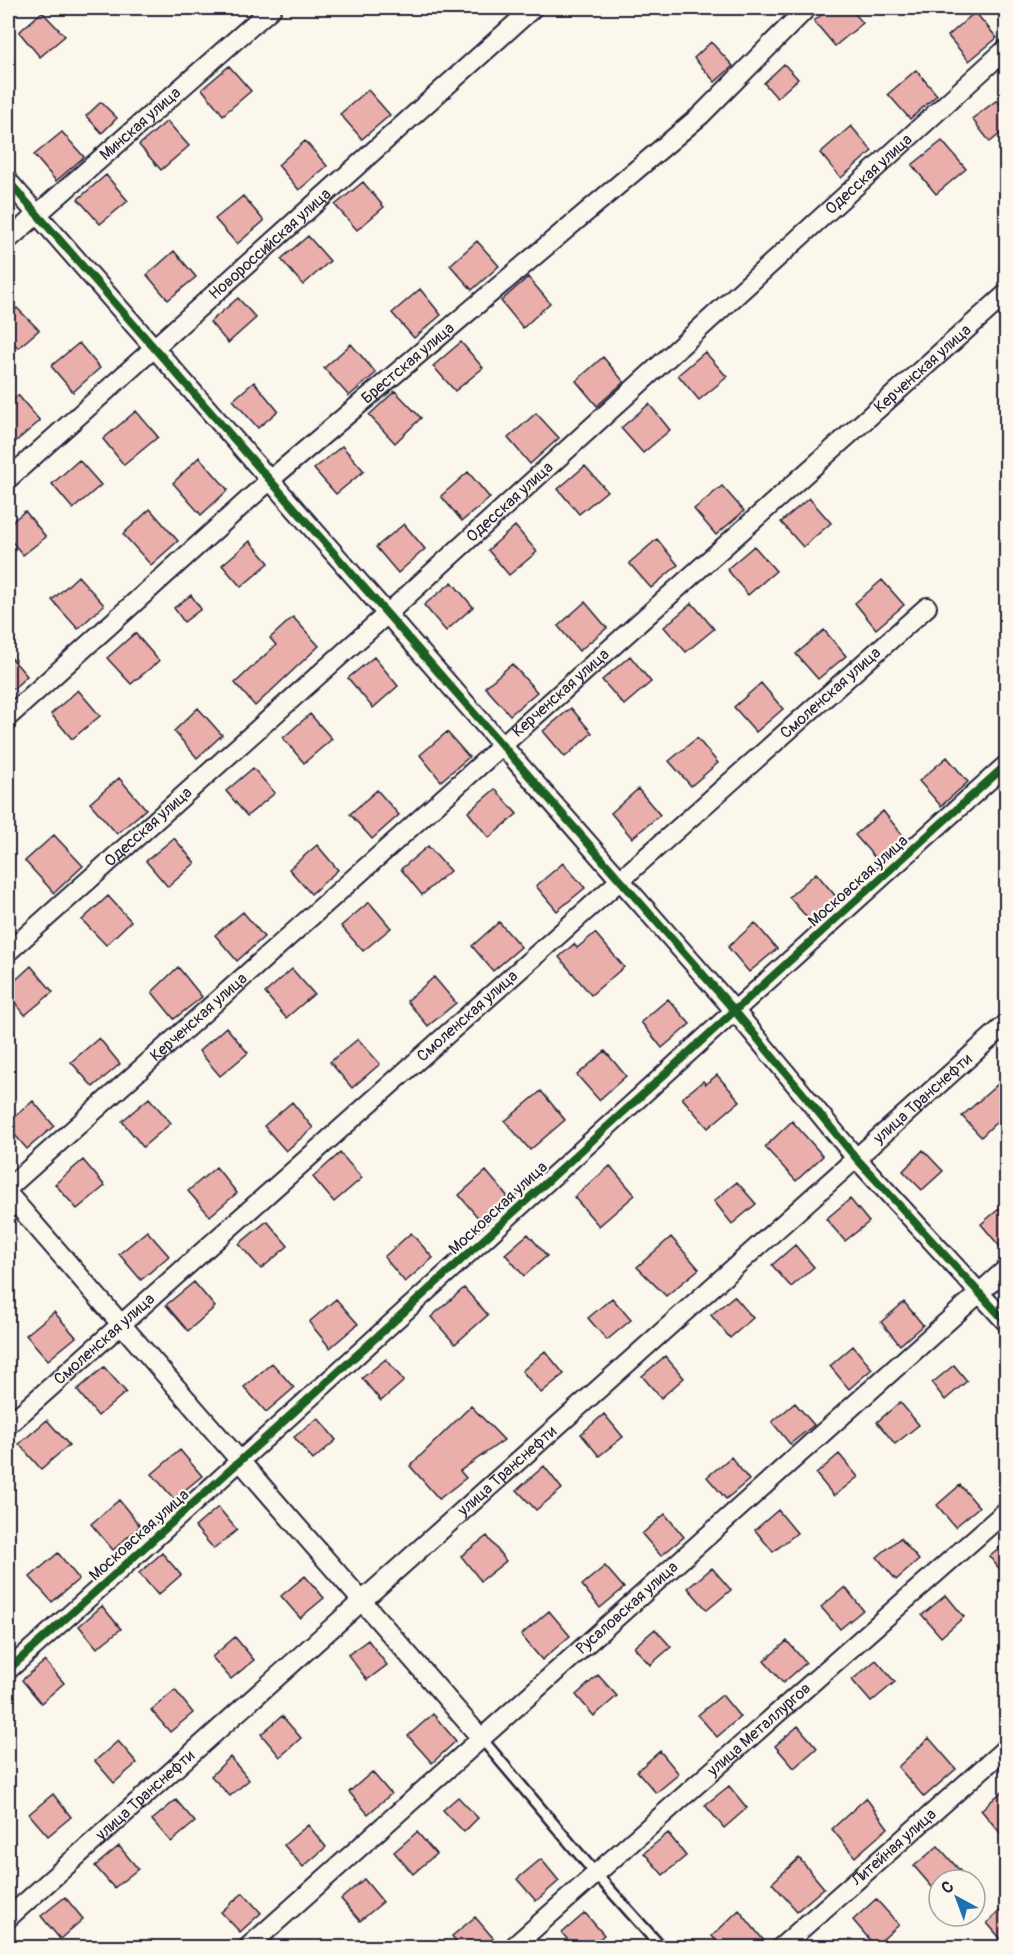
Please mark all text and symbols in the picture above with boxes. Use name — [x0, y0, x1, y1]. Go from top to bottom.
street label: Минская улица — [96, 83, 185, 165]
street label: Одесская улица — [821, 130, 916, 219]
street label: Новороссийская улица — [205, 184, 335, 304]
street label: Брестская улица — [357, 318, 459, 408]
street label: Керченская улица — [870, 320, 975, 417]
street label: Одесская улица — [462, 457, 557, 547]
street label: Смоленская улица — [776, 643, 885, 743]
street label: Керченская улица — [508, 644, 613, 742]
street label: Одесская улица — [100, 783, 196, 871]
street label: Московская улица — [804, 831, 912, 931]
street label: Смоленская улица — [413, 966, 522, 1066]
street label: Керченская улица — [146, 969, 251, 1066]
street label: улица Транснефти — [868, 1049, 976, 1149]
street label: Московская улица — [445, 1157, 551, 1259]
street label: Смоленская улица — [50, 1289, 159, 1389]
street label: улица Транснефти — [453, 1422, 561, 1521]
street label: Московская улица — [85, 1485, 193, 1585]
street label: Русаловская улица — [572, 1557, 682, 1659]
street label: улица Металлургов — [703, 1678, 815, 1781]
street label: улица Транснефти — [91, 1746, 199, 1845]
street label: Литейная улица — [847, 1804, 940, 1891]
north arrow — [927, 1868, 987, 1928]
text: С — [938, 1877, 958, 1898]

